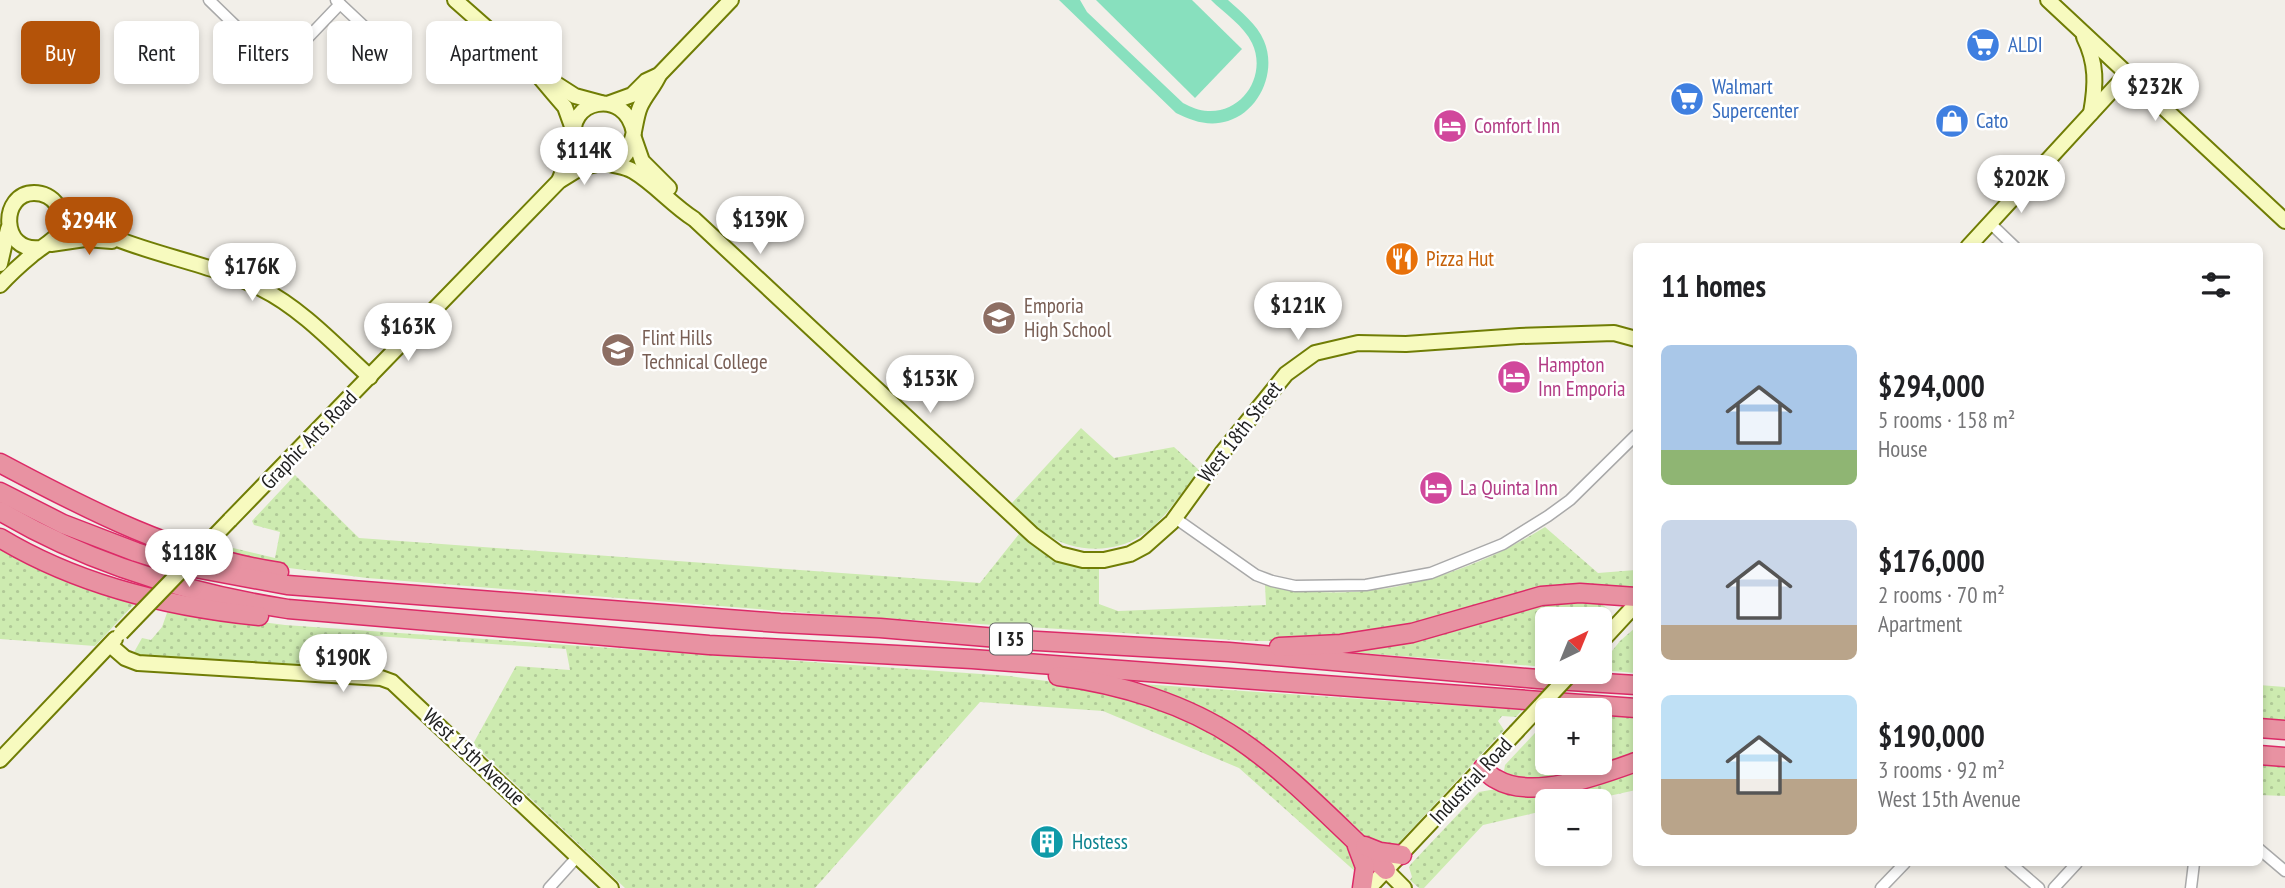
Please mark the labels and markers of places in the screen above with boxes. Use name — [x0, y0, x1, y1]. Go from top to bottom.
supermarket icon: ALDI — [1964, 26, 2002, 64]
place label: ALDI — [2008, 31, 2043, 58]
pin: $232K — [2106, 64, 2204, 123]
place label: Walmart Supercenter — [1712, 73, 1799, 124]
supermarket icon: Walmart Supercenter — [1668, 80, 1706, 118]
shop icon: Cato — [1933, 102, 1971, 140]
hotel icon: Comfort Inn — [1431, 107, 1469, 145]
place label: Cato — [1976, 107, 2008, 134]
place label: Comfort Inn — [1474, 112, 1560, 139]
pin: $114K — [535, 128, 633, 187]
pin: $202K — [1972, 156, 2070, 215]
pin: $139K — [711, 196, 809, 256]
pin: $294K — [40, 198, 138, 257]
restaurant icon: Pizza Hut — [1383, 240, 1421, 278]
pin: $176K — [203, 244, 301, 303]
place label: Pizza Hut — [1426, 245, 1494, 272]
pin: $121K — [1249, 282, 1347, 342]
place label: Emporia High School — [1024, 292, 1111, 343]
school or university icon: Emporia High School — [980, 299, 1018, 337]
pin: $163K — [359, 304, 457, 363]
place label: Flint Hills Technical College — [642, 324, 768, 375]
school or university icon: Flint Hills Technical College — [599, 331, 637, 369]
place label: Hampton Inn Emporia — [1538, 351, 1625, 402]
pin: $153K — [881, 356, 979, 415]
hotel icon: Hampton Inn Emporia — [1495, 358, 1533, 396]
hotel icon: La Quinta Inn — [1417, 469, 1455, 507]
place label: La Quinta Inn — [1460, 474, 1558, 501]
pin: $118K — [140, 530, 238, 589]
pin: $190K — [294, 634, 392, 694]
building icon: Hostess — [1028, 823, 1066, 861]
place label: Hostess — [1072, 828, 1128, 855]

